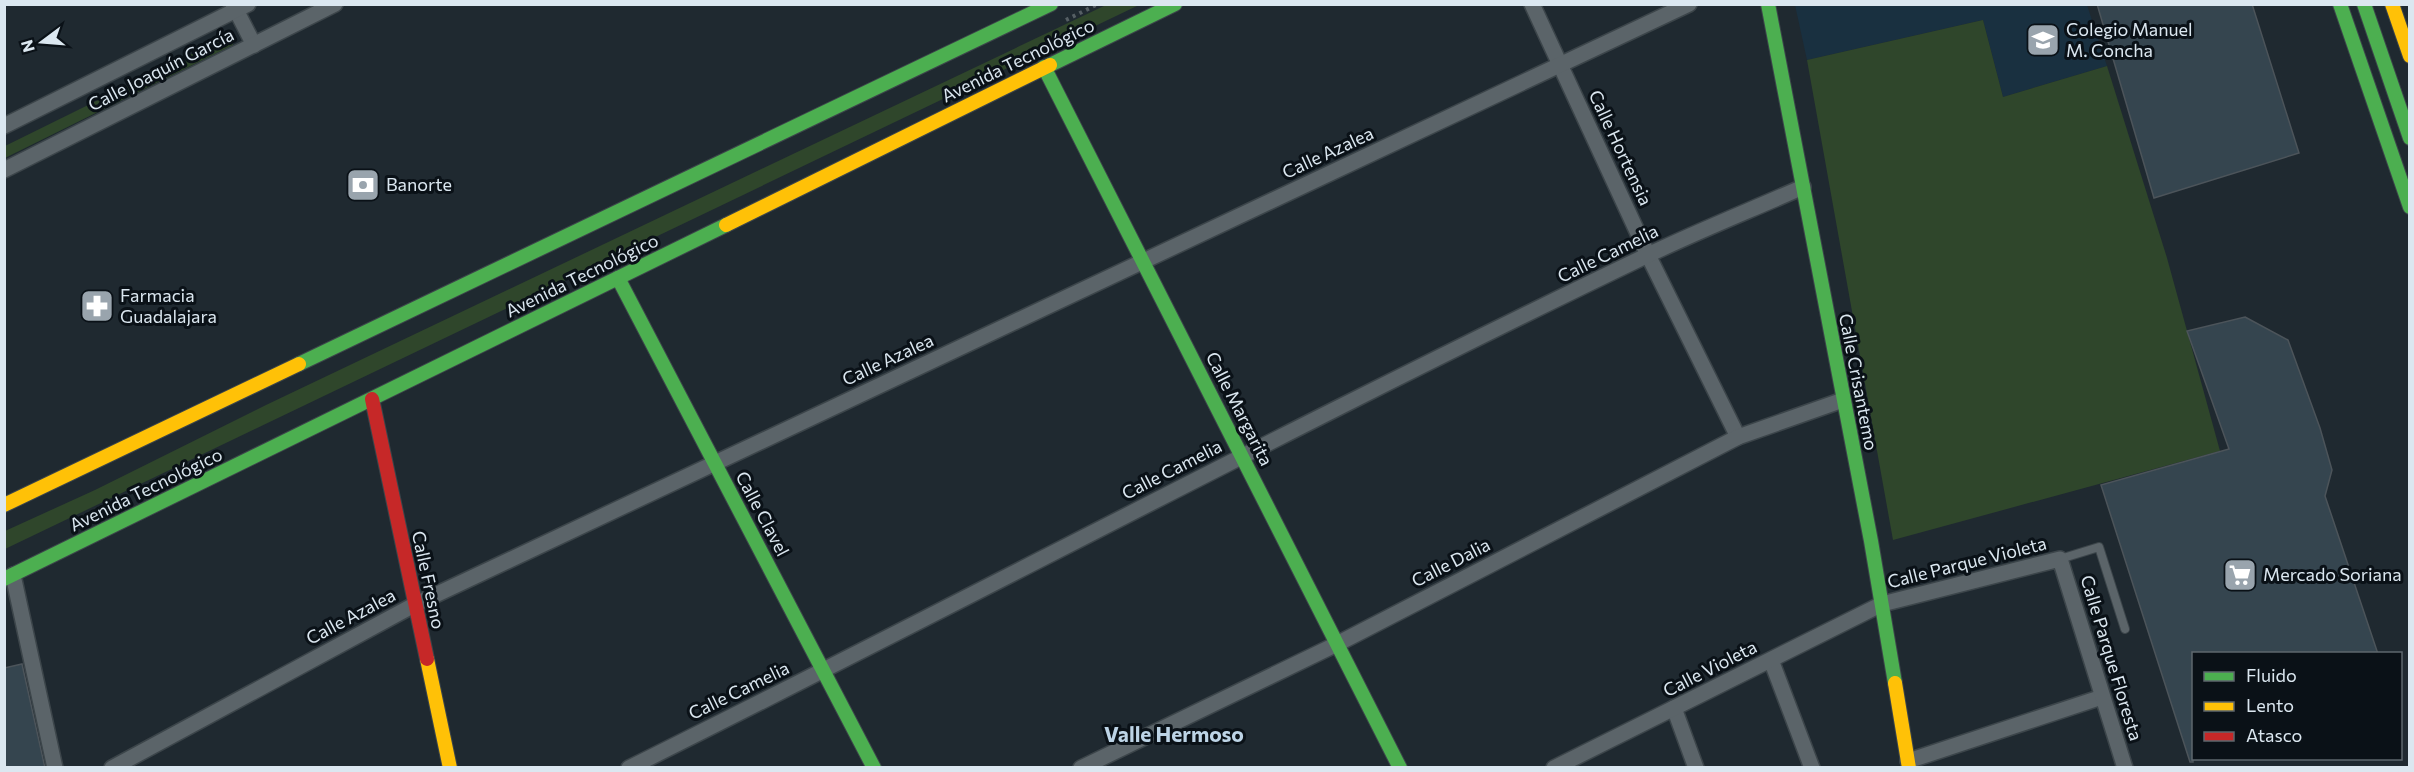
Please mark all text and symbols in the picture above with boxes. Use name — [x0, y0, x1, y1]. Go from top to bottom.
north arrow — [12, 12, 72, 72]
street label: Avenida Tecnológico — [938, 14, 1098, 107]
place label: Colegio Manuel M. Concha — [2066, 18, 2193, 61]
school or university icon: Colegio Manuel M. Concha — [2025, 22, 2061, 58]
street label: Calle Joaquín García — [84, 23, 237, 115]
text: N — [16, 38, 38, 55]
street label: Calle Hortensia — [1585, 86, 1657, 209]
street label: Calle Azalea — [1278, 121, 1377, 183]
bank icon: Banorte — [345, 167, 381, 203]
place label: Banorte — [386, 173, 452, 195]
street label: Calle Camelia — [1554, 219, 1662, 287]
street label: Avenida Tecnológico — [502, 229, 662, 322]
place label: Farmacia Guadalajara — [120, 284, 217, 327]
pharmacy icon: Farmacia Guadalajara — [79, 288, 115, 324]
street label: Calle Crisantemo — [1835, 311, 1883, 452]
street label: Calle Azalea — [838, 328, 937, 390]
street label: Calle Margarita — [1202, 348, 1278, 469]
street label: Calle Camelia — [1118, 434, 1225, 504]
street label: Avenida Tecnológico — [66, 443, 226, 536]
street label: Calle Clavel — [731, 467, 794, 560]
street label: Calle Fresno — [408, 529, 450, 631]
street label: Calle Parque Violeta — [1885, 532, 2049, 592]
street label: Calle Dalia — [1408, 533, 1493, 591]
supermarket icon: Mercado Soriana — [2222, 557, 2258, 593]
place label: Mercado Soriana — [2263, 563, 2402, 585]
street label: Calle Parque Floresta — [2076, 572, 2148, 743]
street label: Calle Azalea — [302, 583, 399, 649]
street label: Calle Violeta — [1659, 635, 1760, 701]
legend — [2192, 652, 2402, 760]
street label: Calle Camelia — [685, 656, 793, 724]
text: Fluido — [2246, 664, 2297, 686]
text: Lento — [2246, 694, 2294, 716]
district label: Valle Hermoso — [1104, 721, 1244, 746]
text: Atasco — [2246, 724, 2302, 746]

